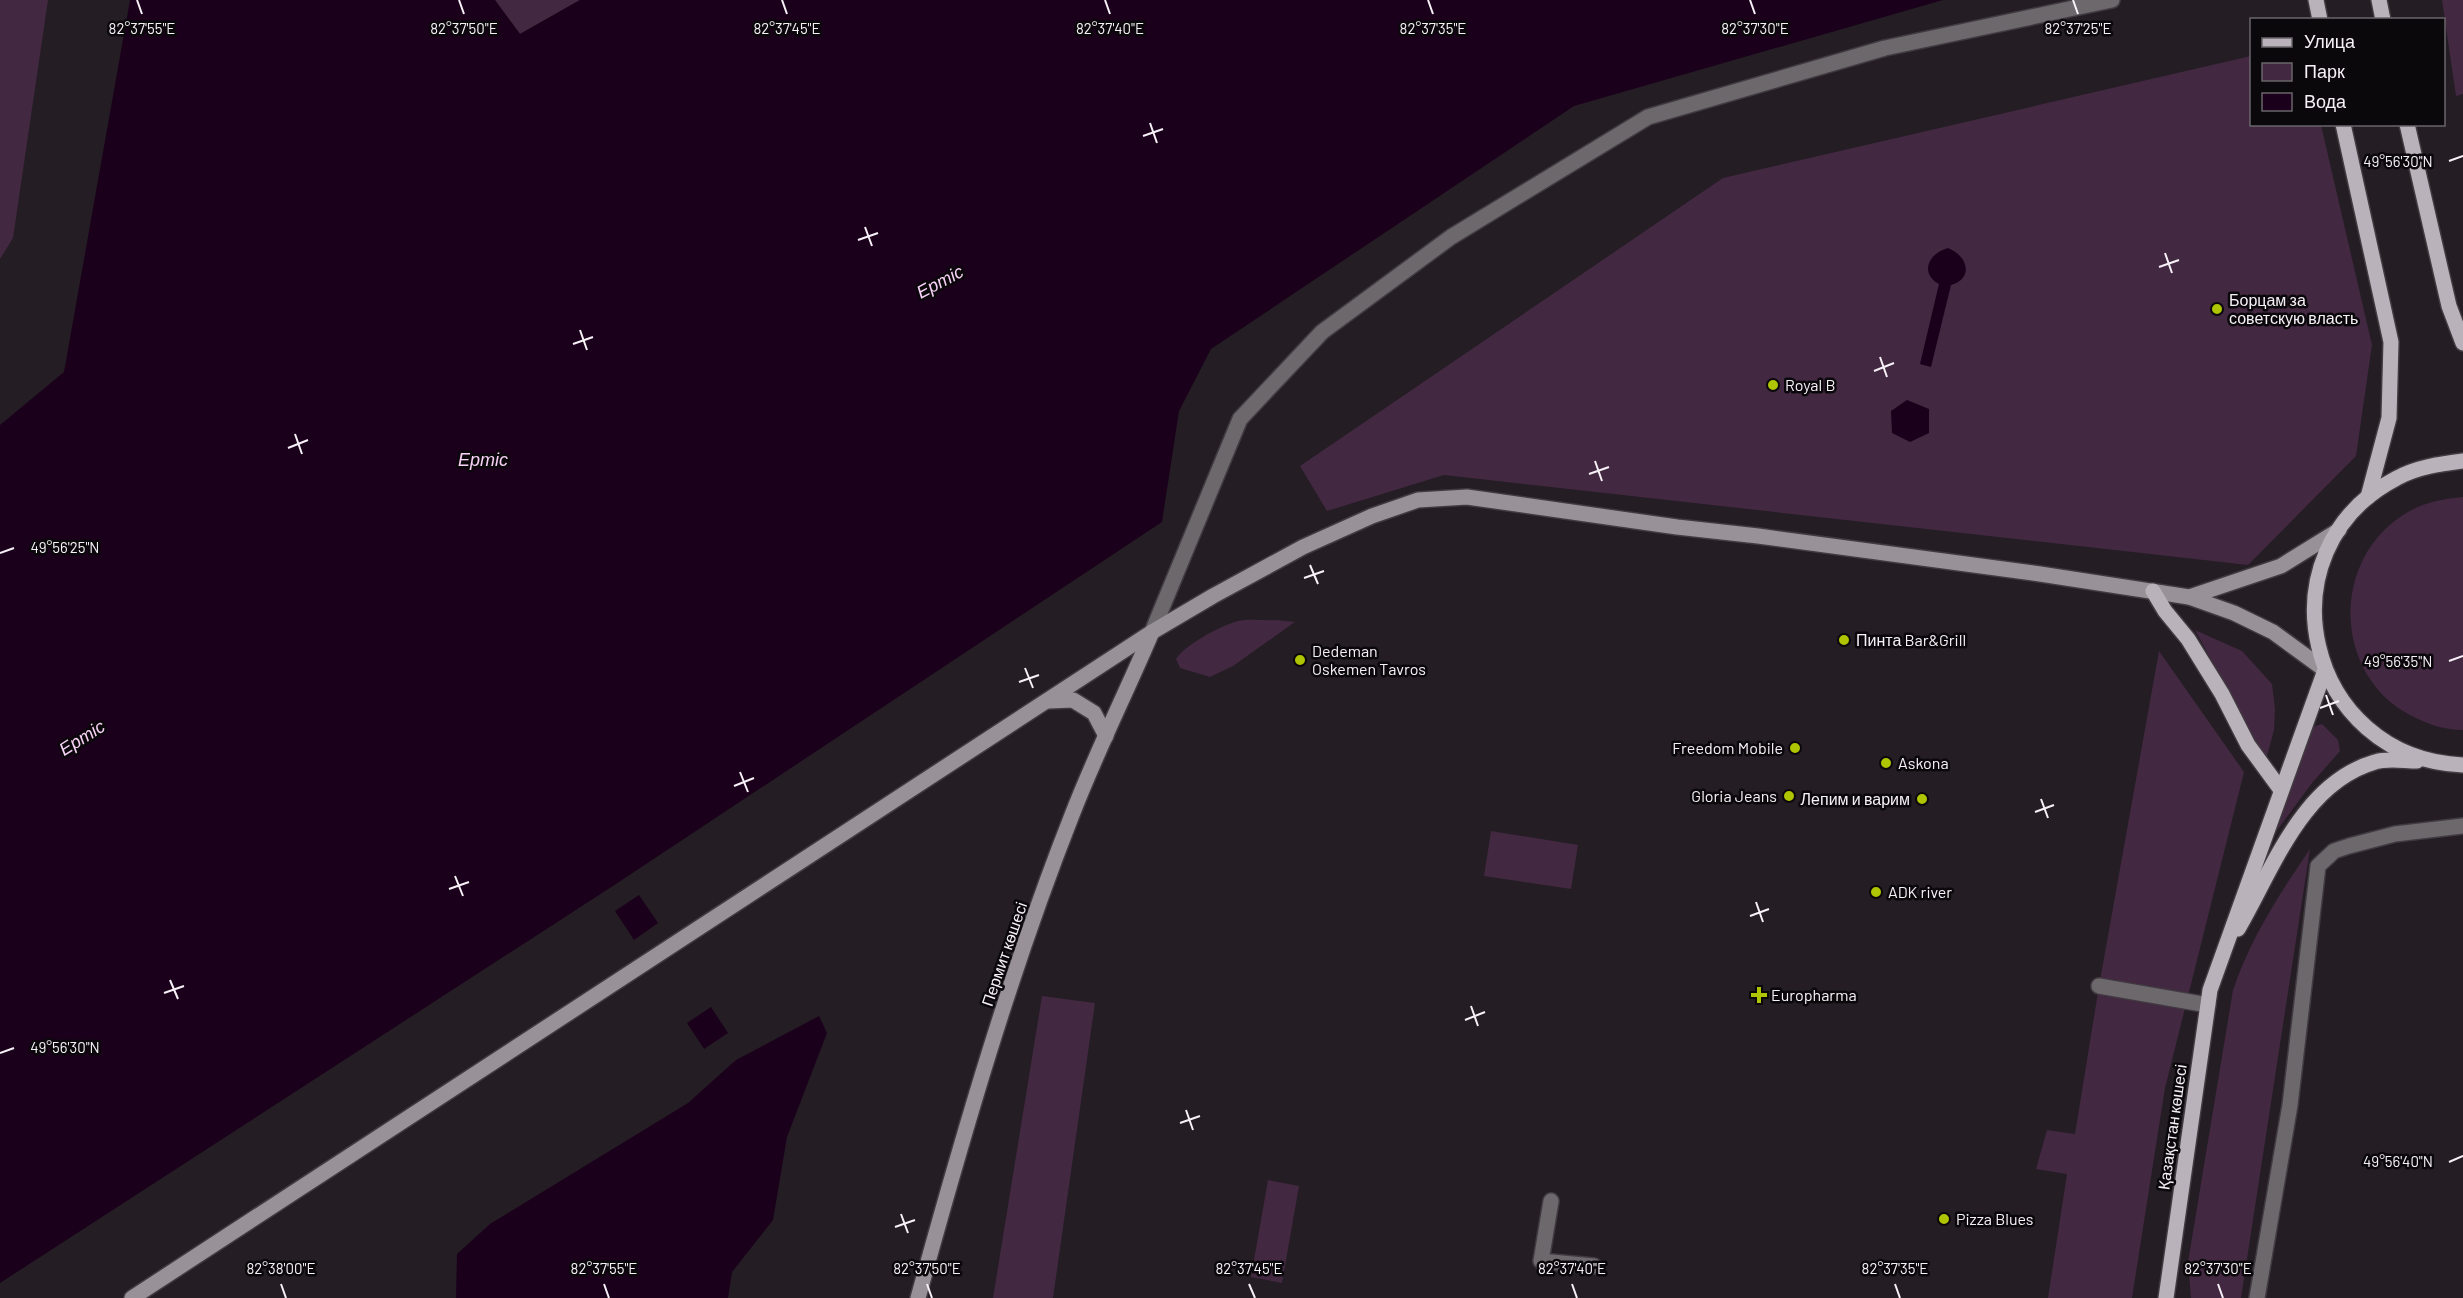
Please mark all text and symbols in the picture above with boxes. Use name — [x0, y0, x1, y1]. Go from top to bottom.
legend — [2250, 18, 2445, 126]
text: 82°37'55"E — [109, 19, 175, 37]
text: 82°37'50"E — [430, 19, 498, 37]
text: 82°37'45"E — [753, 19, 821, 37]
text: 82°37'40"E — [1076, 19, 1144, 37]
text: 82°37'35"E — [1400, 19, 1466, 37]
text: 82°37'30"E — [1721, 19, 1789, 37]
text: 82°37'25"E — [2044, 19, 2112, 37]
text: Улица — [2304, 30, 2356, 52]
text: Парк — [2304, 60, 2345, 82]
text: Вода — [2304, 90, 2347, 112]
text: 49°56'30"N — [2363, 152, 2433, 170]
water label: Ертіс — [912, 260, 967, 303]
place label: Борцам за советскую власть — [2229, 290, 2358, 327]
marker: Борцам за советскую власть — [2210, 302, 2224, 316]
place label: Royal B — [1785, 375, 1835, 394]
marker: Royal B — [1766, 378, 1780, 392]
water label: Ертіс — [458, 448, 508, 470]
text: 49°56'25"N — [30, 538, 100, 556]
place label: Пинта Bar&Grill — [1856, 630, 1966, 649]
marker: Пинта Bar&Grill — [1837, 633, 1851, 647]
place label: Dedeman Oskemen Tavros — [1312, 641, 1426, 678]
text: 49°56'35"N — [2364, 652, 2432, 670]
marker: Dedeman Oskemen Tavros — [1293, 653, 1307, 667]
water label: Ертіс — [54, 715, 109, 760]
place label: Freedom Mobile — [1672, 738, 1783, 757]
marker: Freedom Mobile — [1788, 741, 1802, 755]
place label: Askona — [1898, 753, 1949, 772]
marker: Askona — [1879, 756, 1893, 770]
place label: Gloria Jeans — [1691, 786, 1777, 805]
marker: Gloria Jeans — [1782, 789, 1796, 803]
place label: Лепим и варим — [1801, 789, 1910, 808]
marker: Лепим и варим — [1915, 792, 1929, 806]
place label: ADK river — [1888, 882, 1952, 901]
marker: ADK river — [1869, 885, 1883, 899]
street label: Пермит көшесі — [977, 899, 1030, 1008]
place label: Europharma — [1771, 985, 1857, 1004]
marker: Europharma — [1752, 988, 1766, 1002]
text: 49°56'30"N — [30, 1038, 100, 1056]
street label: Қазақстан көшесі — [2153, 1063, 2190, 1191]
text: 49°56'40"N — [2363, 1152, 2433, 1170]
place label: Pizza Blues — [1956, 1209, 2034, 1228]
marker: Pizza Blues — [1937, 1212, 1951, 1226]
text: 82°38'00"E — [246, 1259, 316, 1277]
text: 82°37'55"E — [571, 1259, 637, 1277]
text: 82°37'50"E — [893, 1259, 961, 1277]
text: 82°37'45"E — [1215, 1259, 1283, 1277]
text: 82°37'40"E — [1538, 1259, 1606, 1277]
text: 82°37'35"E — [1862, 1259, 1928, 1277]
text: 82°37'30"E — [2184, 1259, 2252, 1277]

